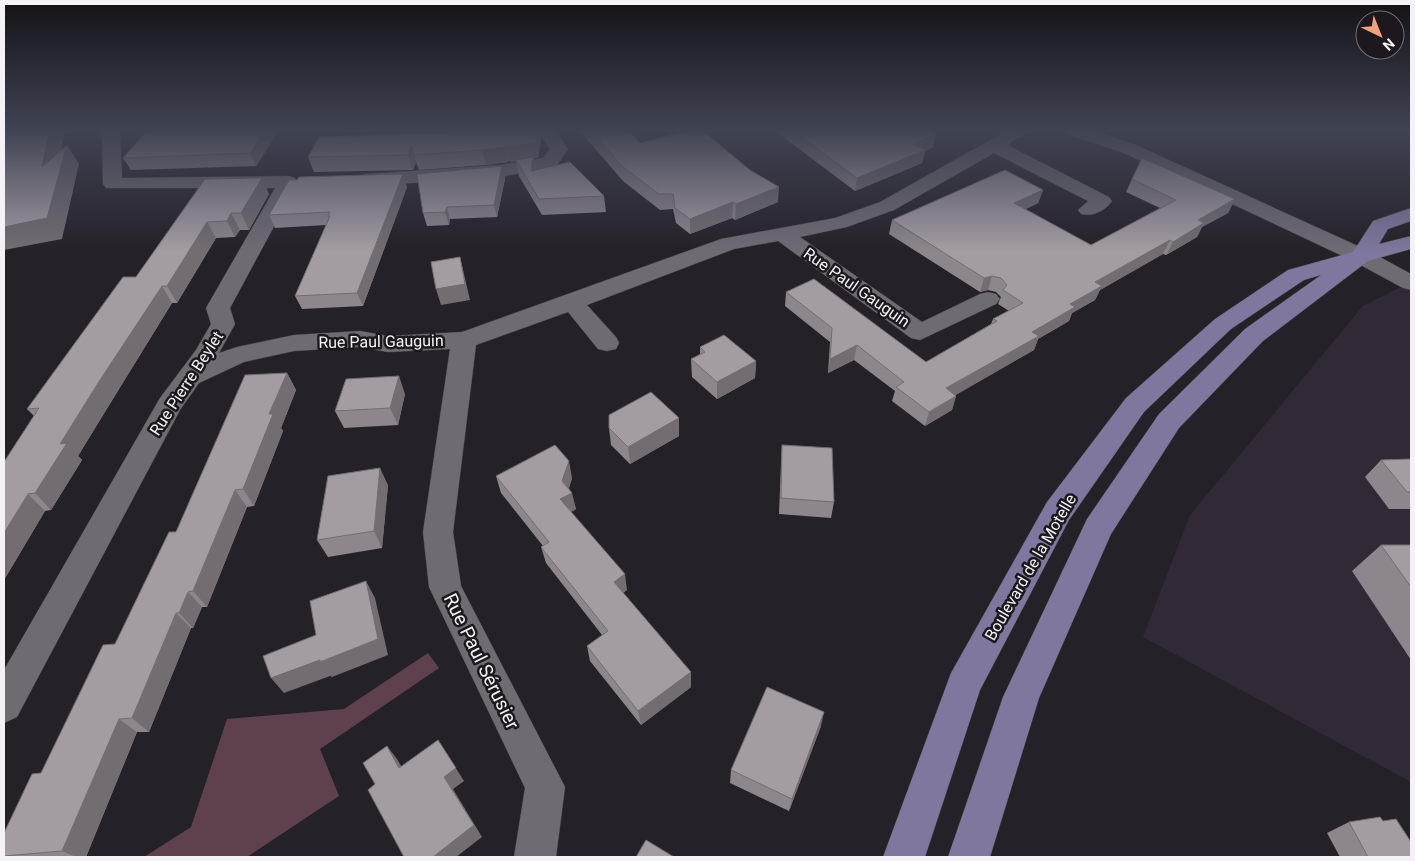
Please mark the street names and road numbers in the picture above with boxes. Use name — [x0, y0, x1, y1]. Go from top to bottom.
street label: Rue Paul Gauguin — [800, 244, 914, 331]
street label: Rue Pierre Beylet — [146, 328, 227, 439]
street label: Rue Paul Gauguin — [318, 331, 444, 352]
street label: Boulevard de la Motelle — [981, 491, 1080, 644]
street label: Rue Paul Sérusier — [439, 590, 525, 733]

